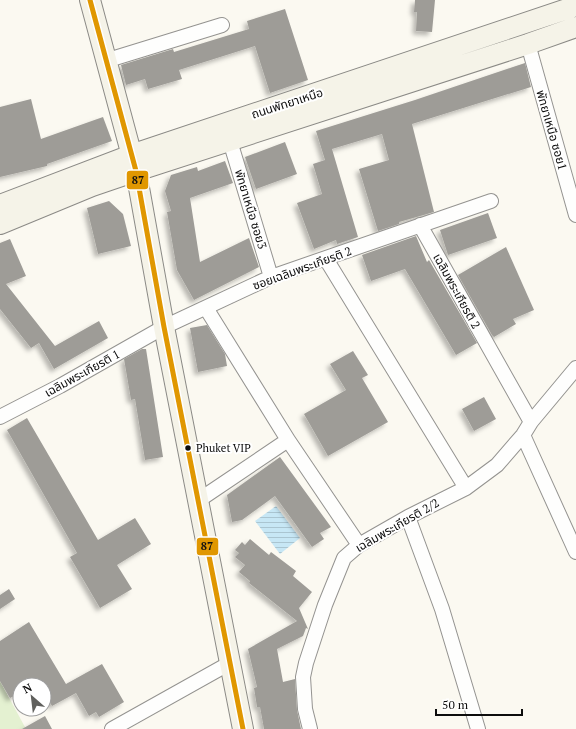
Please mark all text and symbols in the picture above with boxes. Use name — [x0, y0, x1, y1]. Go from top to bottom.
street label: ถนนพัทยาเหนือ — [249, 84, 325, 122]
street label: พัทยาเหนือ ซอย1 — [533, 88, 571, 172]
street label: พัทยาเหนือ ซอย3 — [232, 167, 270, 251]
line badge: 87 — [126, 170, 149, 190]
text: 87 — [132, 173, 144, 187]
street label: ซอยเฉลิมพระเกียรติ 2 — [250, 243, 354, 293]
street label: เฉลิมพระเกียรติ 2 — [430, 251, 484, 331]
street label: เฉลิมพระเกียรติ 1 — [42, 346, 122, 400]
place label: Phuket VIP — [196, 441, 251, 455]
marker: Phuket VIP — [183, 443, 193, 453]
street label: เฉลิมพระเกียรติ 2/2 — [352, 495, 442, 555]
line badge: 87 — [196, 537, 219, 556]
text: 87 — [201, 539, 213, 553]
north arrow — [12, 677, 52, 717]
text: N — [20, 680, 35, 696]
scale bar — [436, 691, 522, 717]
text: 50 m — [442, 697, 469, 712]

